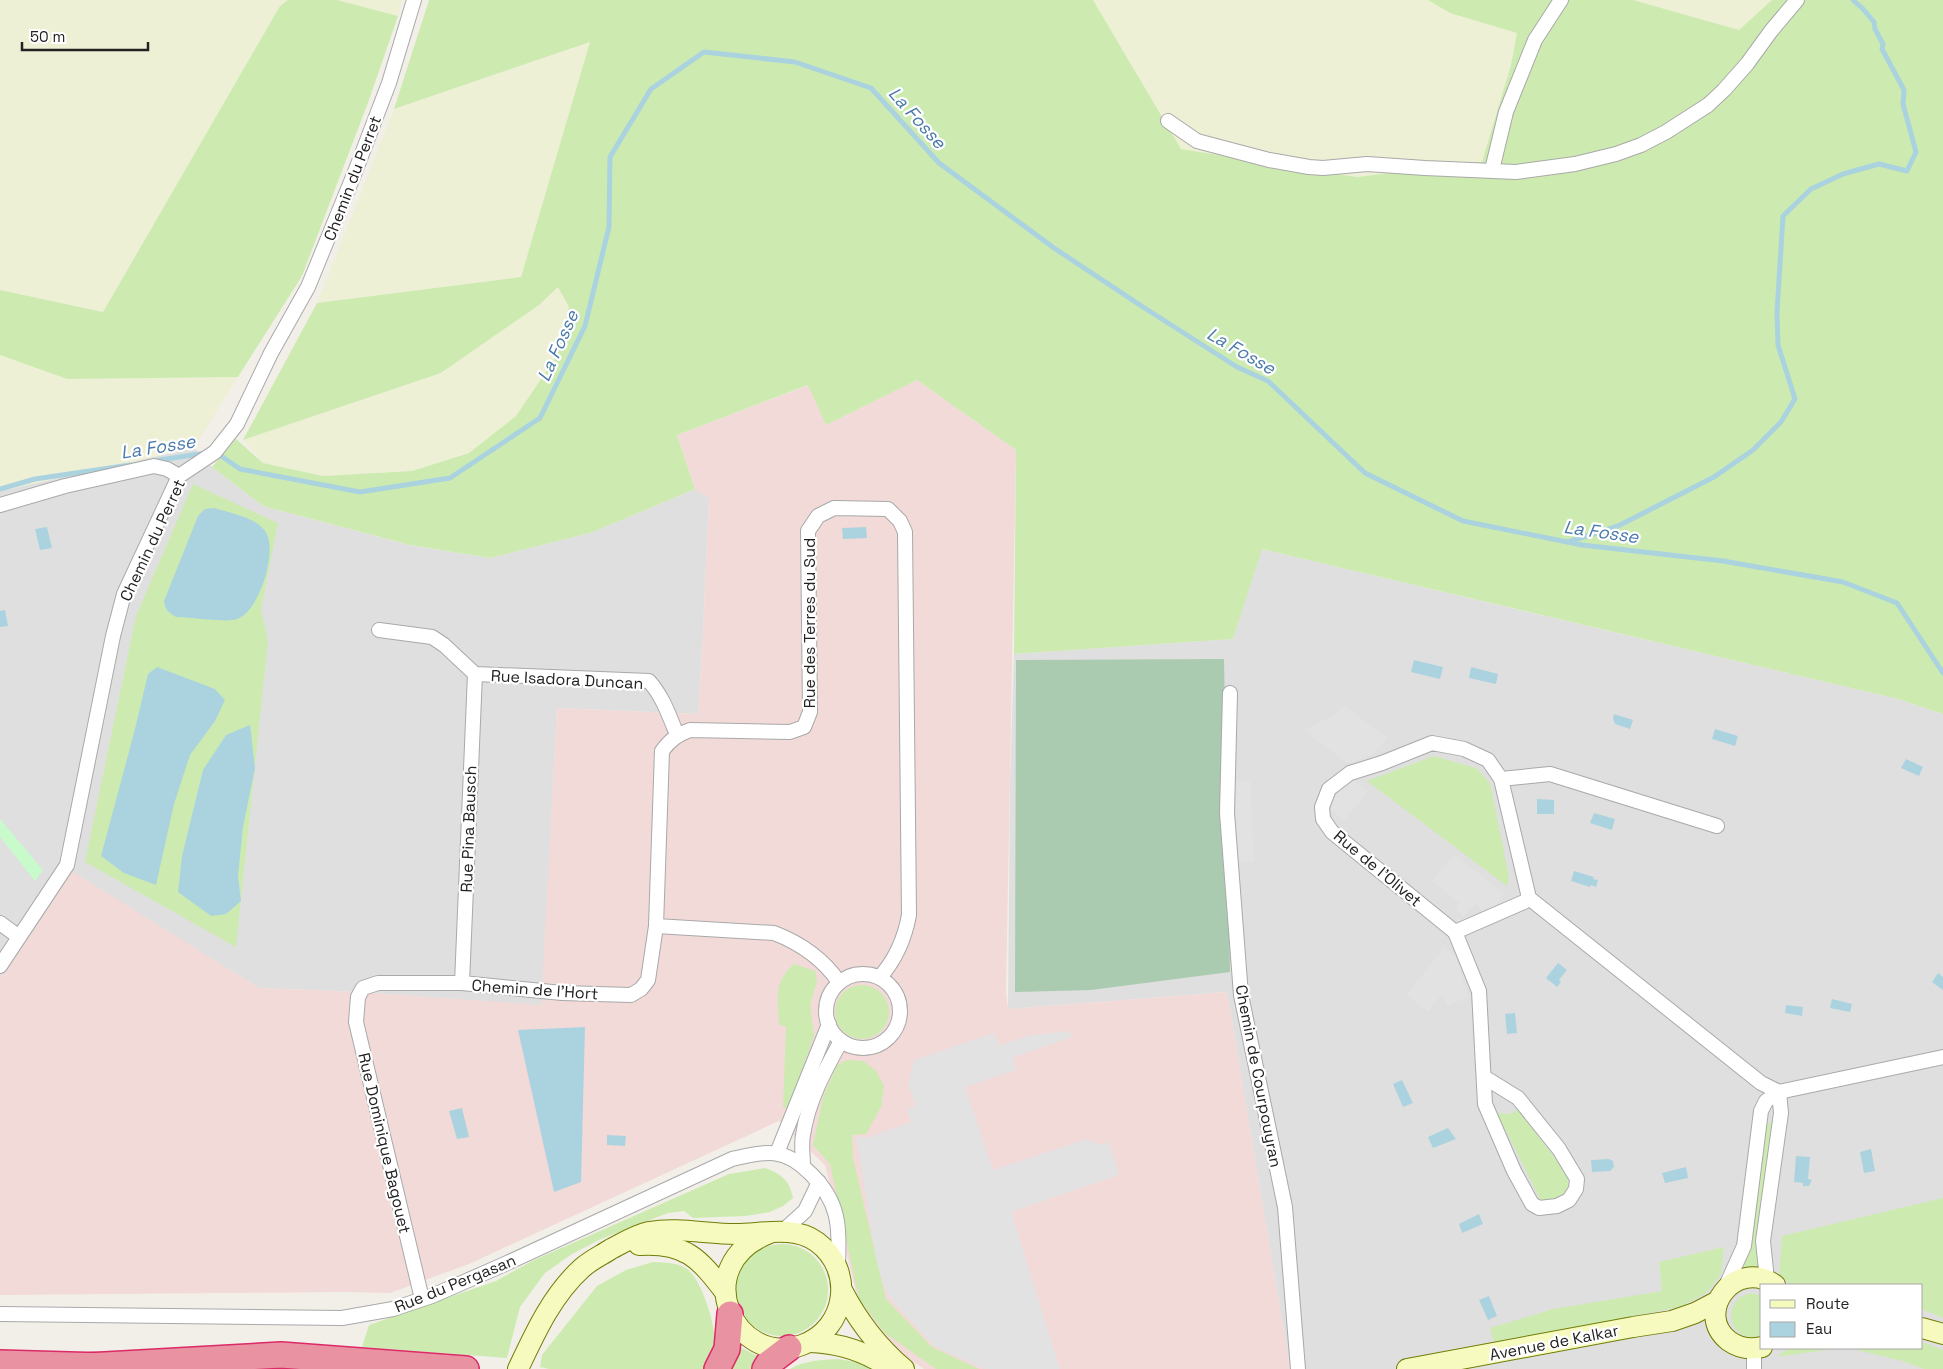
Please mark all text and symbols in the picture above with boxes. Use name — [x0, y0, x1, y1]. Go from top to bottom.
scale bar — [22, 20, 149, 52]
text: 50 m — [30, 27, 65, 46]
water label: La Fosse — [884, 82, 952, 154]
street label: Chemin du Perret — [319, 113, 386, 244]
water label: La Fosse — [532, 306, 584, 385]
water label: La Fosse — [1203, 322, 1281, 380]
water label: La Fosse — [119, 429, 198, 464]
street label: Chemin du Perret — [115, 476, 190, 605]
water label: La Fosse — [1562, 515, 1641, 548]
street label: Rue des Terres du Sud — [799, 538, 820, 708]
street label: Rue Isadora Duncan — [490, 665, 644, 694]
street label: Rue Pina Bausch — [456, 765, 481, 893]
street label: Rue de l'Olivet — [1329, 825, 1426, 911]
street label: Chemin de l'Hort — [471, 975, 599, 1004]
street label: Chemin de Courpouyran — [1230, 983, 1287, 1169]
street label: Rue Dominique Bagouet — [353, 1051, 416, 1236]
street label: Rue du Pergasan — [391, 1250, 519, 1317]
legend — [1760, 1284, 1923, 1349]
text: Route — [1806, 1294, 1850, 1313]
text: Eau — [1806, 1319, 1832, 1338]
street label: Avenue de Kalkar — [1488, 1320, 1620, 1365]

